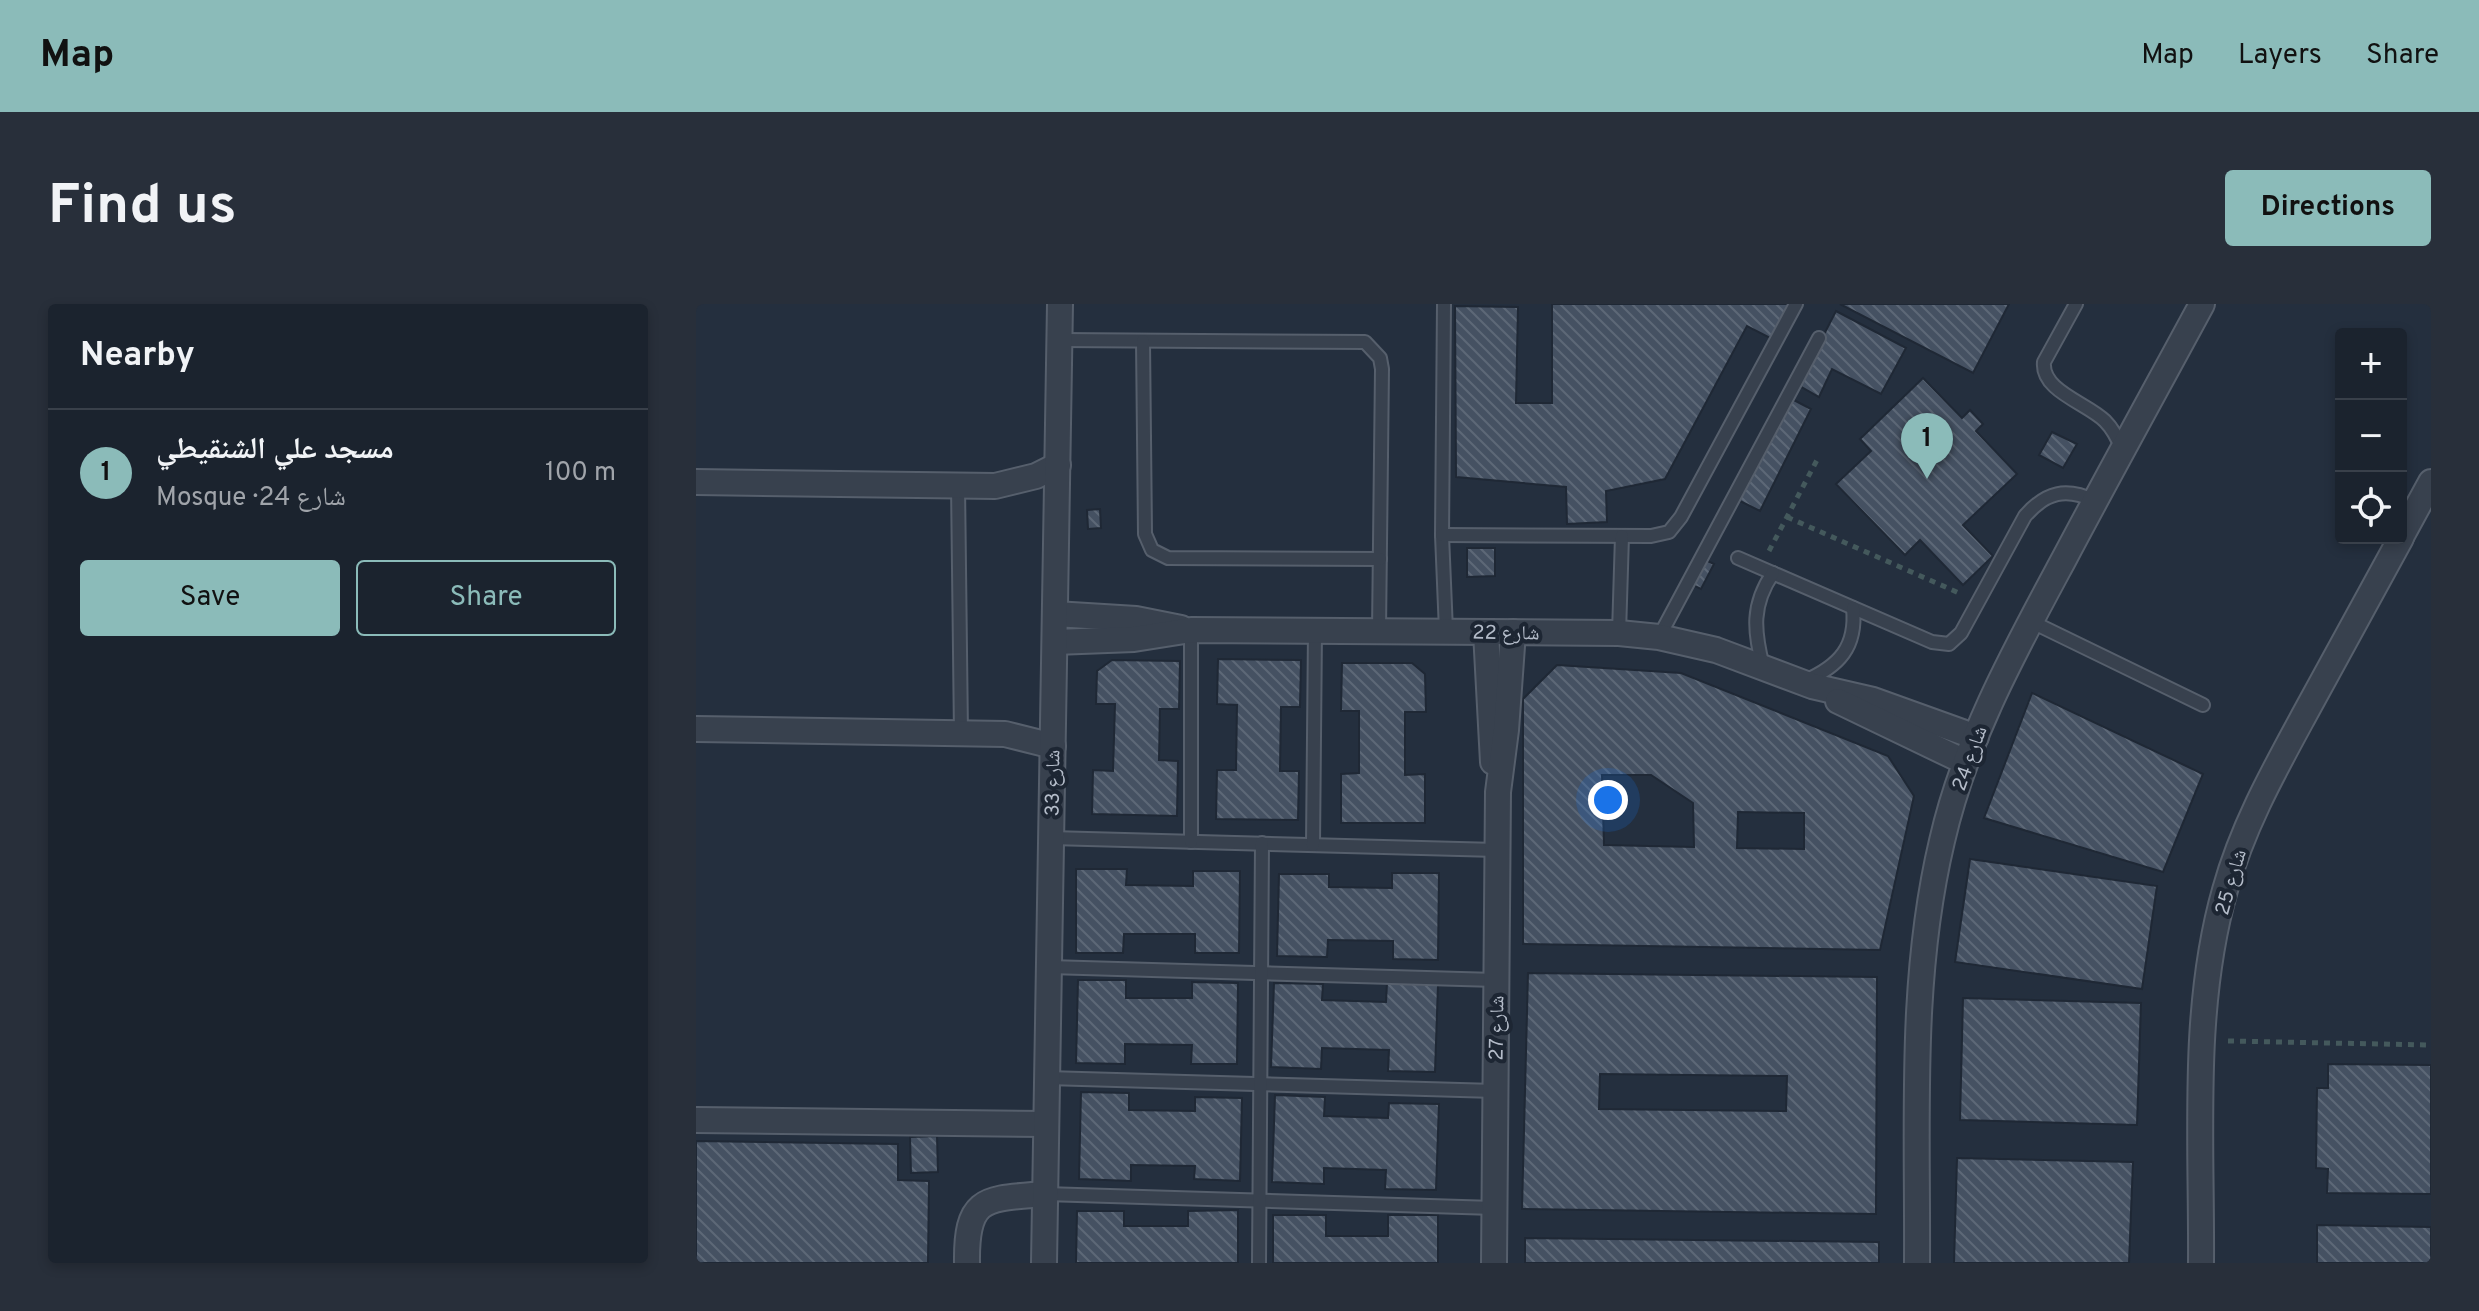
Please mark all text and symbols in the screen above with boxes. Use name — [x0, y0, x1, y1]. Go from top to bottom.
text: Map — [40, 32, 114, 81]
text: Map — [2141, 38, 2194, 74]
text: Layers — [2238, 38, 2322, 74]
text: Share — [2366, 38, 2439, 74]
button: Directions — [2225, 170, 2431, 246]
text: Find us — [48, 173, 237, 243]
map controls — [2335, 328, 2407, 544]
button: + — [2335, 328, 2407, 400]
text: Nearby — [80, 335, 195, 378]
button: − — [2335, 400, 2407, 472]
pin: 1 — [1901, 413, 1953, 479]
text: مسجد علي الشنقيطي — [156, 432, 394, 469]
text: 1 — [101, 457, 111, 490]
text: 100 m — [545, 457, 616, 490]
button: locate — [2335, 472, 2407, 544]
text: Mosque · شارع 24 — [156, 482, 346, 515]
button: Save — [80, 560, 340, 636]
button: Share — [356, 560, 616, 636]
street label: شارع 22 — [1472, 620, 1540, 648]
street label: شارع 24 — [1947, 723, 1995, 795]
street label: شارع 33 — [1040, 749, 1068, 817]
your location — [1588, 780, 1628, 820]
street label: شارع 25 — [2210, 847, 2254, 919]
street label: شارع 27 — [1484, 995, 1512, 1061]

